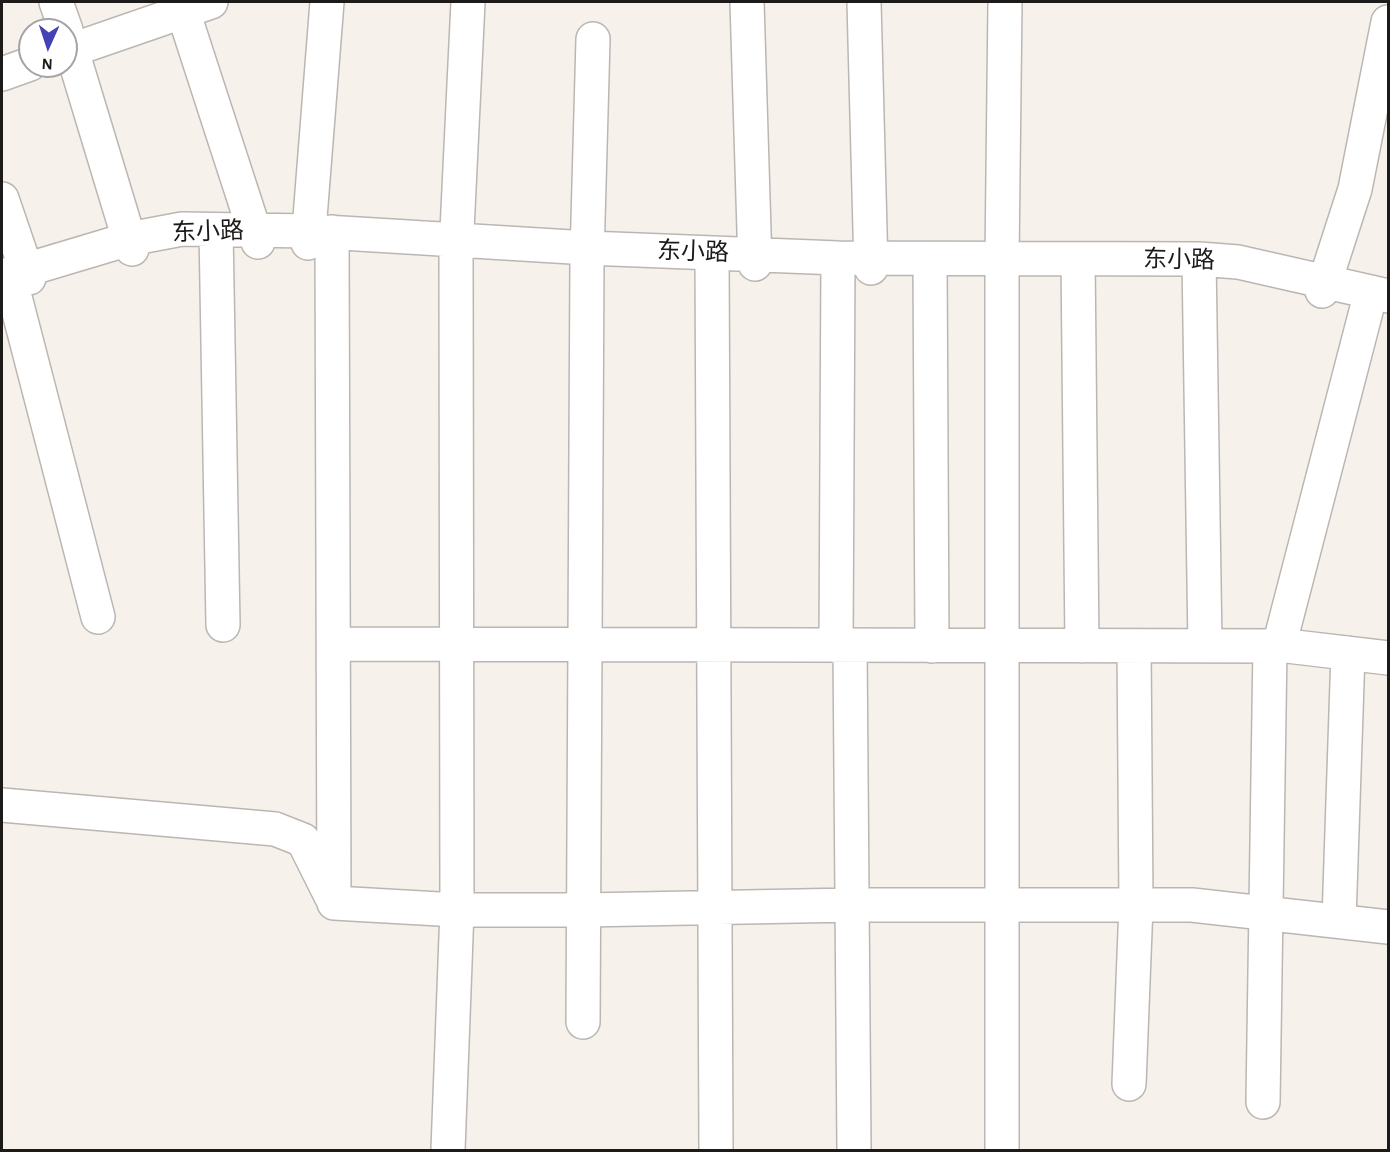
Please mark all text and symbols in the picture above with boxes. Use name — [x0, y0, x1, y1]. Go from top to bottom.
north arrow — [18, 18, 78, 78]
text: N — [41, 56, 53, 72]
street label: 东小路 — [172, 216, 244, 248]
street label: 东小路 — [657, 236, 729, 268]
street label: 东小路 — [1143, 245, 1215, 275]

